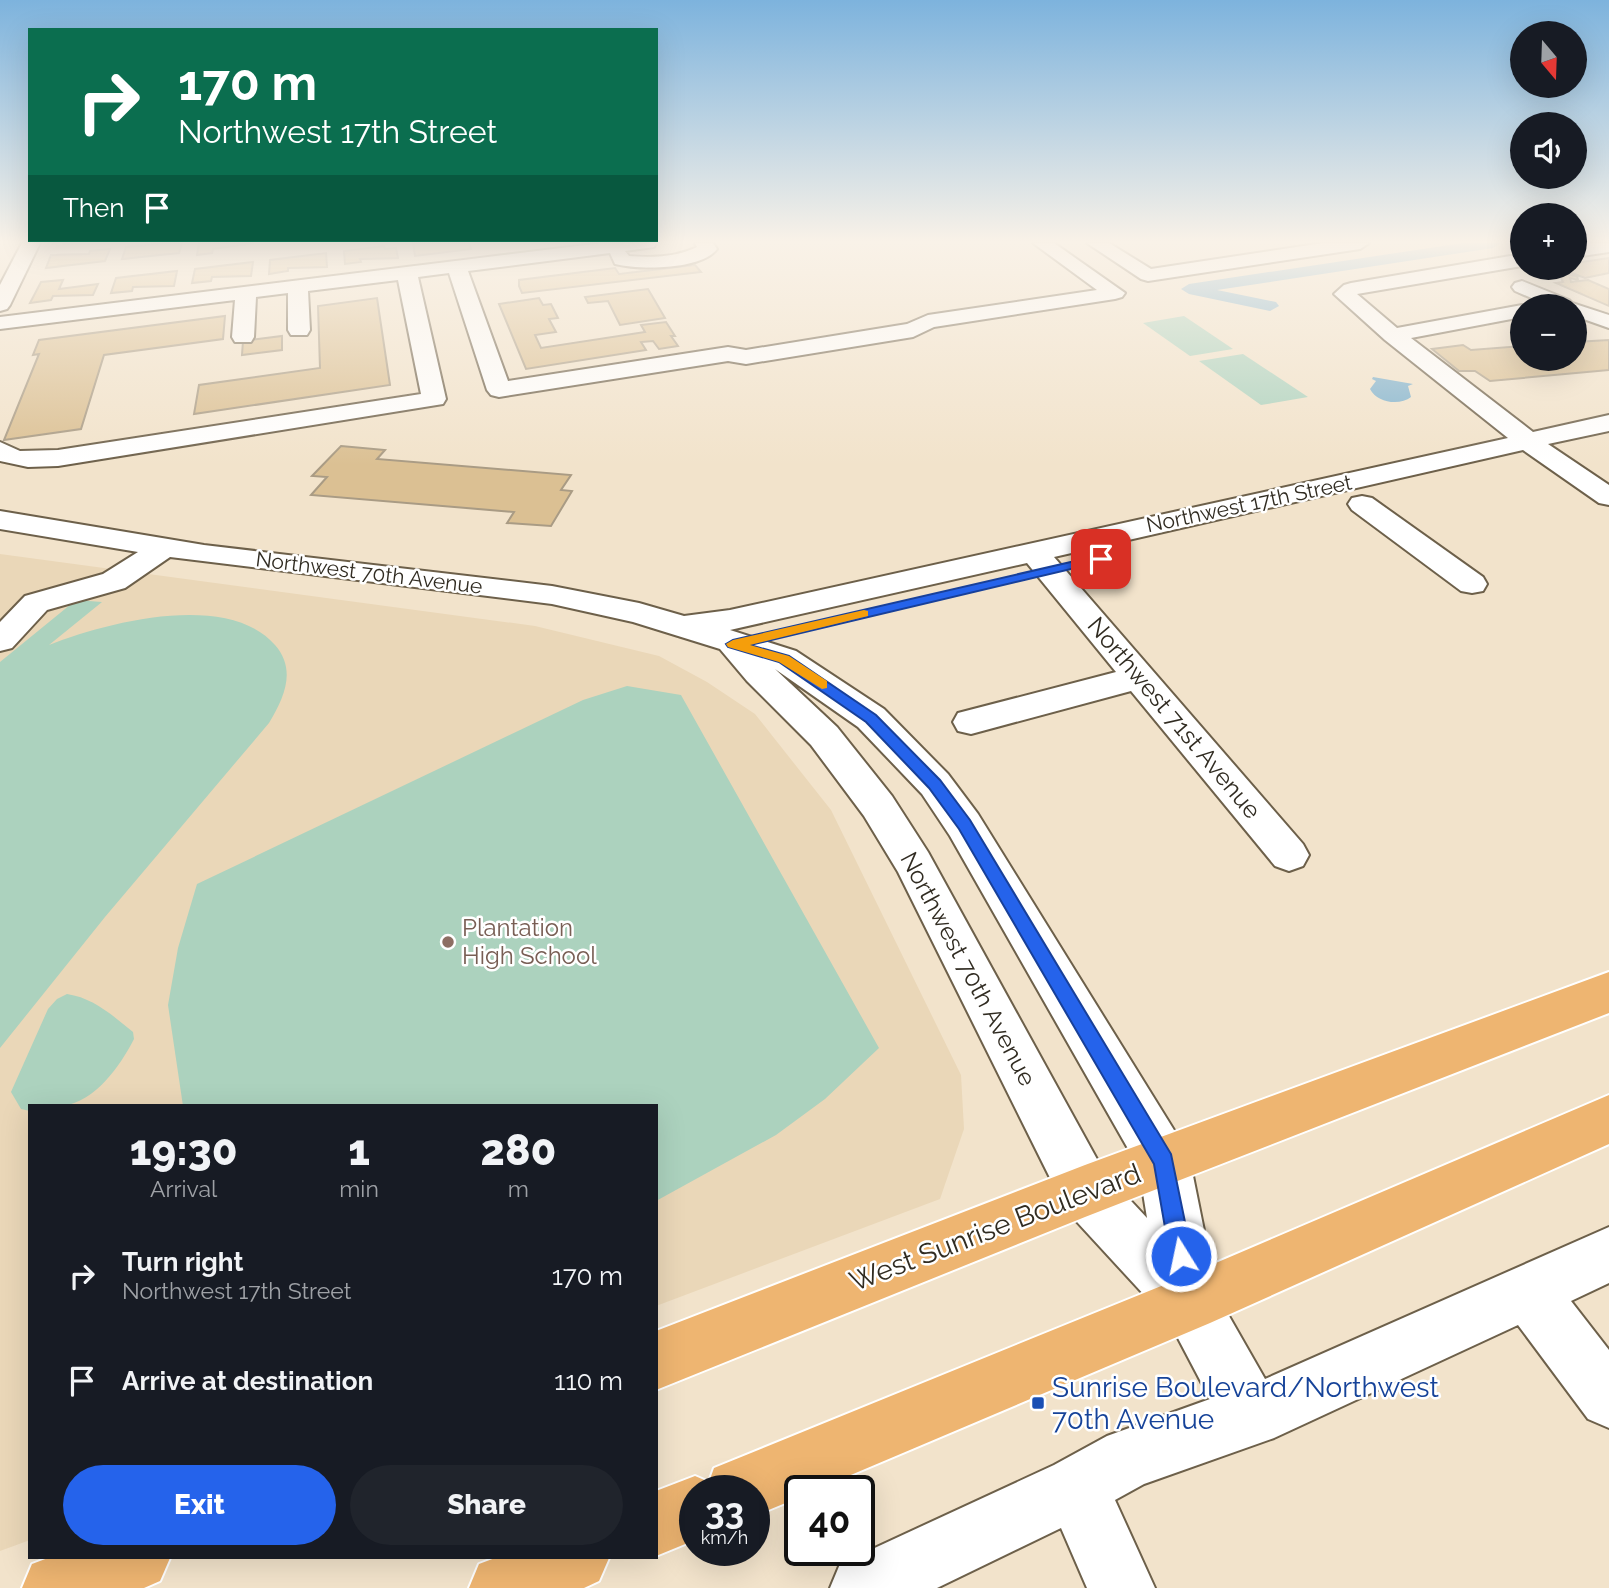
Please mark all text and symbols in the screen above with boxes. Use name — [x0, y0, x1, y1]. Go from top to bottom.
north arrow — [1510, 21, 1587, 98]
map controls — [1510, 21, 1587, 371]
text: 170 m — [178, 54, 317, 111]
icon: right — [63, 56, 154, 147]
button: sound — [1510, 112, 1587, 189]
text: Northwest 17th Street — [178, 113, 497, 150]
icon: arrive — [138, 189, 176, 227]
text: Then — [63, 193, 124, 223]
button: + — [1510, 203, 1587, 280]
button: − — [1510, 294, 1587, 371]
street label: Northwest 17th Street — [1144, 470, 1354, 538]
pin — [1071, 529, 1131, 589]
icon: arrive — [1082, 540, 1120, 578]
street label: Northwest 70th Avenue — [254, 546, 484, 599]
street label: Northwest 71st Avenue — [1082, 611, 1267, 824]
street label: Northwest 70th Avenue — [894, 847, 1042, 1091]
place label: Plantation High School — [462, 913, 597, 970]
marker: Plantation High School — [440, 934, 456, 950]
text: 19:30 — [130, 1126, 237, 1175]
text: 1 — [348, 1126, 370, 1175]
text: 280 — [481, 1126, 556, 1175]
street label: West Sunrise Boulevard — [845, 1157, 1145, 1298]
text: Arrival — [150, 1175, 217, 1202]
text: min — [339, 1175, 379, 1202]
text: m — [508, 1175, 529, 1202]
position arrow — [1144, 1219, 1218, 1293]
text: Turn right — [122, 1247, 243, 1277]
icon: right — [63, 1257, 101, 1295]
text: 170 m — [552, 1261, 623, 1291]
text: Northwest 17th Street — [122, 1277, 351, 1304]
icon: arrive — [63, 1362, 101, 1400]
text: Arrive at destination — [122, 1366, 373, 1396]
text: 110 m — [554, 1366, 623, 1396]
place label: Sunrise Boulevard/Northwest 70th Avenue — [1052, 1371, 1440, 1436]
marker: Sunrise Boulevard/Northwest 70th Avenue — [1030, 1395, 1046, 1411]
button: Exit — [63, 1465, 336, 1545]
button: Share — [350, 1465, 623, 1545]
speed limit sign: 40 — [784, 1475, 875, 1566]
text: 33 — [705, 1491, 744, 1532]
text: km/h — [701, 1527, 748, 1548]

